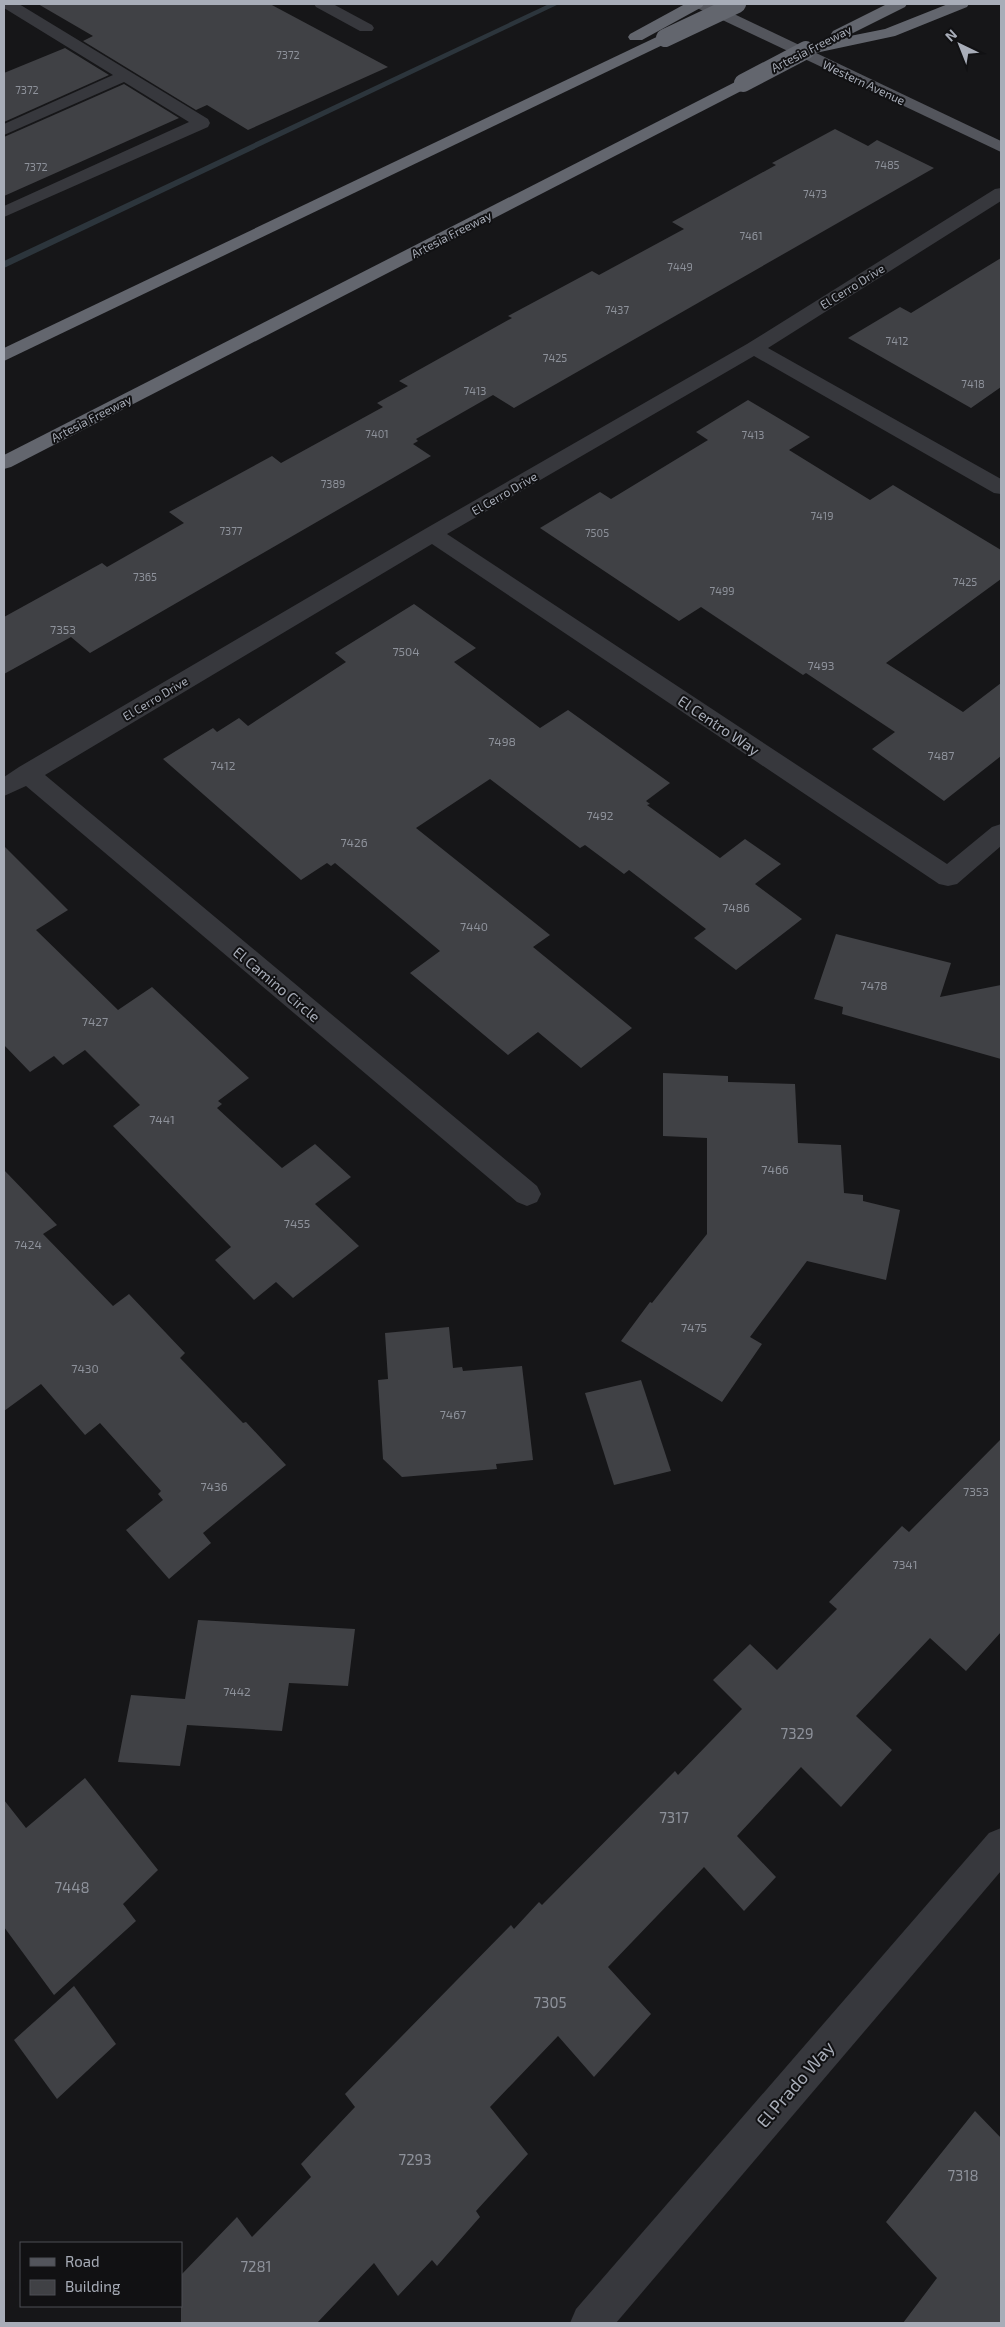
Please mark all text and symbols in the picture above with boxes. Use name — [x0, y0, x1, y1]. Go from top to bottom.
north arrow — [935, 20, 985, 70]
street label: Artesia Freeway — [769, 21, 854, 74]
text: N — [941, 25, 960, 45]
house number: 7372 — [276, 48, 300, 61]
street label: Western Avenue — [821, 57, 907, 107]
house number: 7372 — [15, 83, 39, 96]
house number: 7485 — [875, 158, 900, 171]
house number: 7372 — [24, 160, 48, 173]
house number: 7473 — [803, 187, 827, 200]
street label: Artesia Freeway — [409, 207, 494, 260]
house number: 7461 — [739, 229, 763, 242]
house number: 7449 — [667, 260, 693, 273]
street label: El Cerro Drive — [817, 261, 887, 311]
house number: 7437 — [605, 303, 629, 316]
house number: 7412 — [886, 334, 908, 347]
house number: 7425 — [543, 351, 567, 364]
house number: 7418 — [961, 377, 985, 390]
house number: 7413 — [464, 384, 486, 397]
street label: Artesia Freeway — [49, 391, 134, 444]
house number: 7401 — [365, 427, 389, 440]
house number: 7413 — [742, 428, 764, 441]
street label: El Cerro Drive — [469, 469, 539, 517]
house number: 7389 — [321, 477, 345, 490]
house number: 7419 — [810, 509, 834, 522]
house number: 7377 — [219, 524, 243, 537]
house number: 7505 — [585, 526, 609, 539]
house number: 7365 — [133, 570, 157, 583]
house number: 7425 — [953, 575, 977, 588]
house number: 7499 — [710, 584, 734, 597]
house number: 7353 — [50, 622, 76, 636]
house number: 7504 — [392, 644, 420, 658]
house number: 7493 — [807, 658, 835, 672]
street label: El Cerro Drive — [120, 673, 190, 723]
street label: El Centro Way — [675, 691, 763, 759]
house number: 7498 — [488, 734, 516, 748]
house number: 7487 — [928, 748, 954, 762]
house number: 7412 — [210, 758, 236, 772]
house number: 7492 — [586, 808, 614, 822]
house number: 7426 — [340, 835, 368, 849]
house number: 7486 — [722, 900, 750, 914]
house number: 7440 — [460, 919, 488, 933]
street label: El Camino Circle — [230, 942, 324, 1026]
house number: 7478 — [861, 978, 887, 992]
house number: 7427 — [82, 1014, 108, 1028]
house number: 7441 — [149, 1112, 175, 1126]
house number: 7466 — [761, 1162, 789, 1176]
house number: 7455 — [284, 1216, 310, 1230]
house number: 7424 — [14, 1237, 42, 1251]
house number: 7475 — [681, 1320, 707, 1334]
house number: 7430 — [71, 1361, 99, 1375]
house number: 7467 — [440, 1407, 466, 1421]
house number: 7436 — [200, 1479, 228, 1493]
house number: 7353 — [963, 1484, 989, 1498]
house number: 7341 — [893, 1557, 917, 1571]
house number: 7442 — [223, 1684, 251, 1698]
house number: 7329 — [780, 1724, 814, 1742]
house number: 7317 — [659, 1808, 689, 1826]
house number: 7448 — [54, 1878, 90, 1896]
house number: 7305 — [533, 1993, 567, 2011]
street label: El Prado Way — [752, 2036, 839, 2132]
house number: 7293 — [398, 2150, 432, 2168]
house number: 7318 — [947, 2166, 979, 2184]
legend — [20, 2242, 182, 2307]
text: Road — [65, 2252, 100, 2270]
house number: 7281 — [240, 2257, 272, 2275]
text: Building — [65, 2277, 121, 2295]

